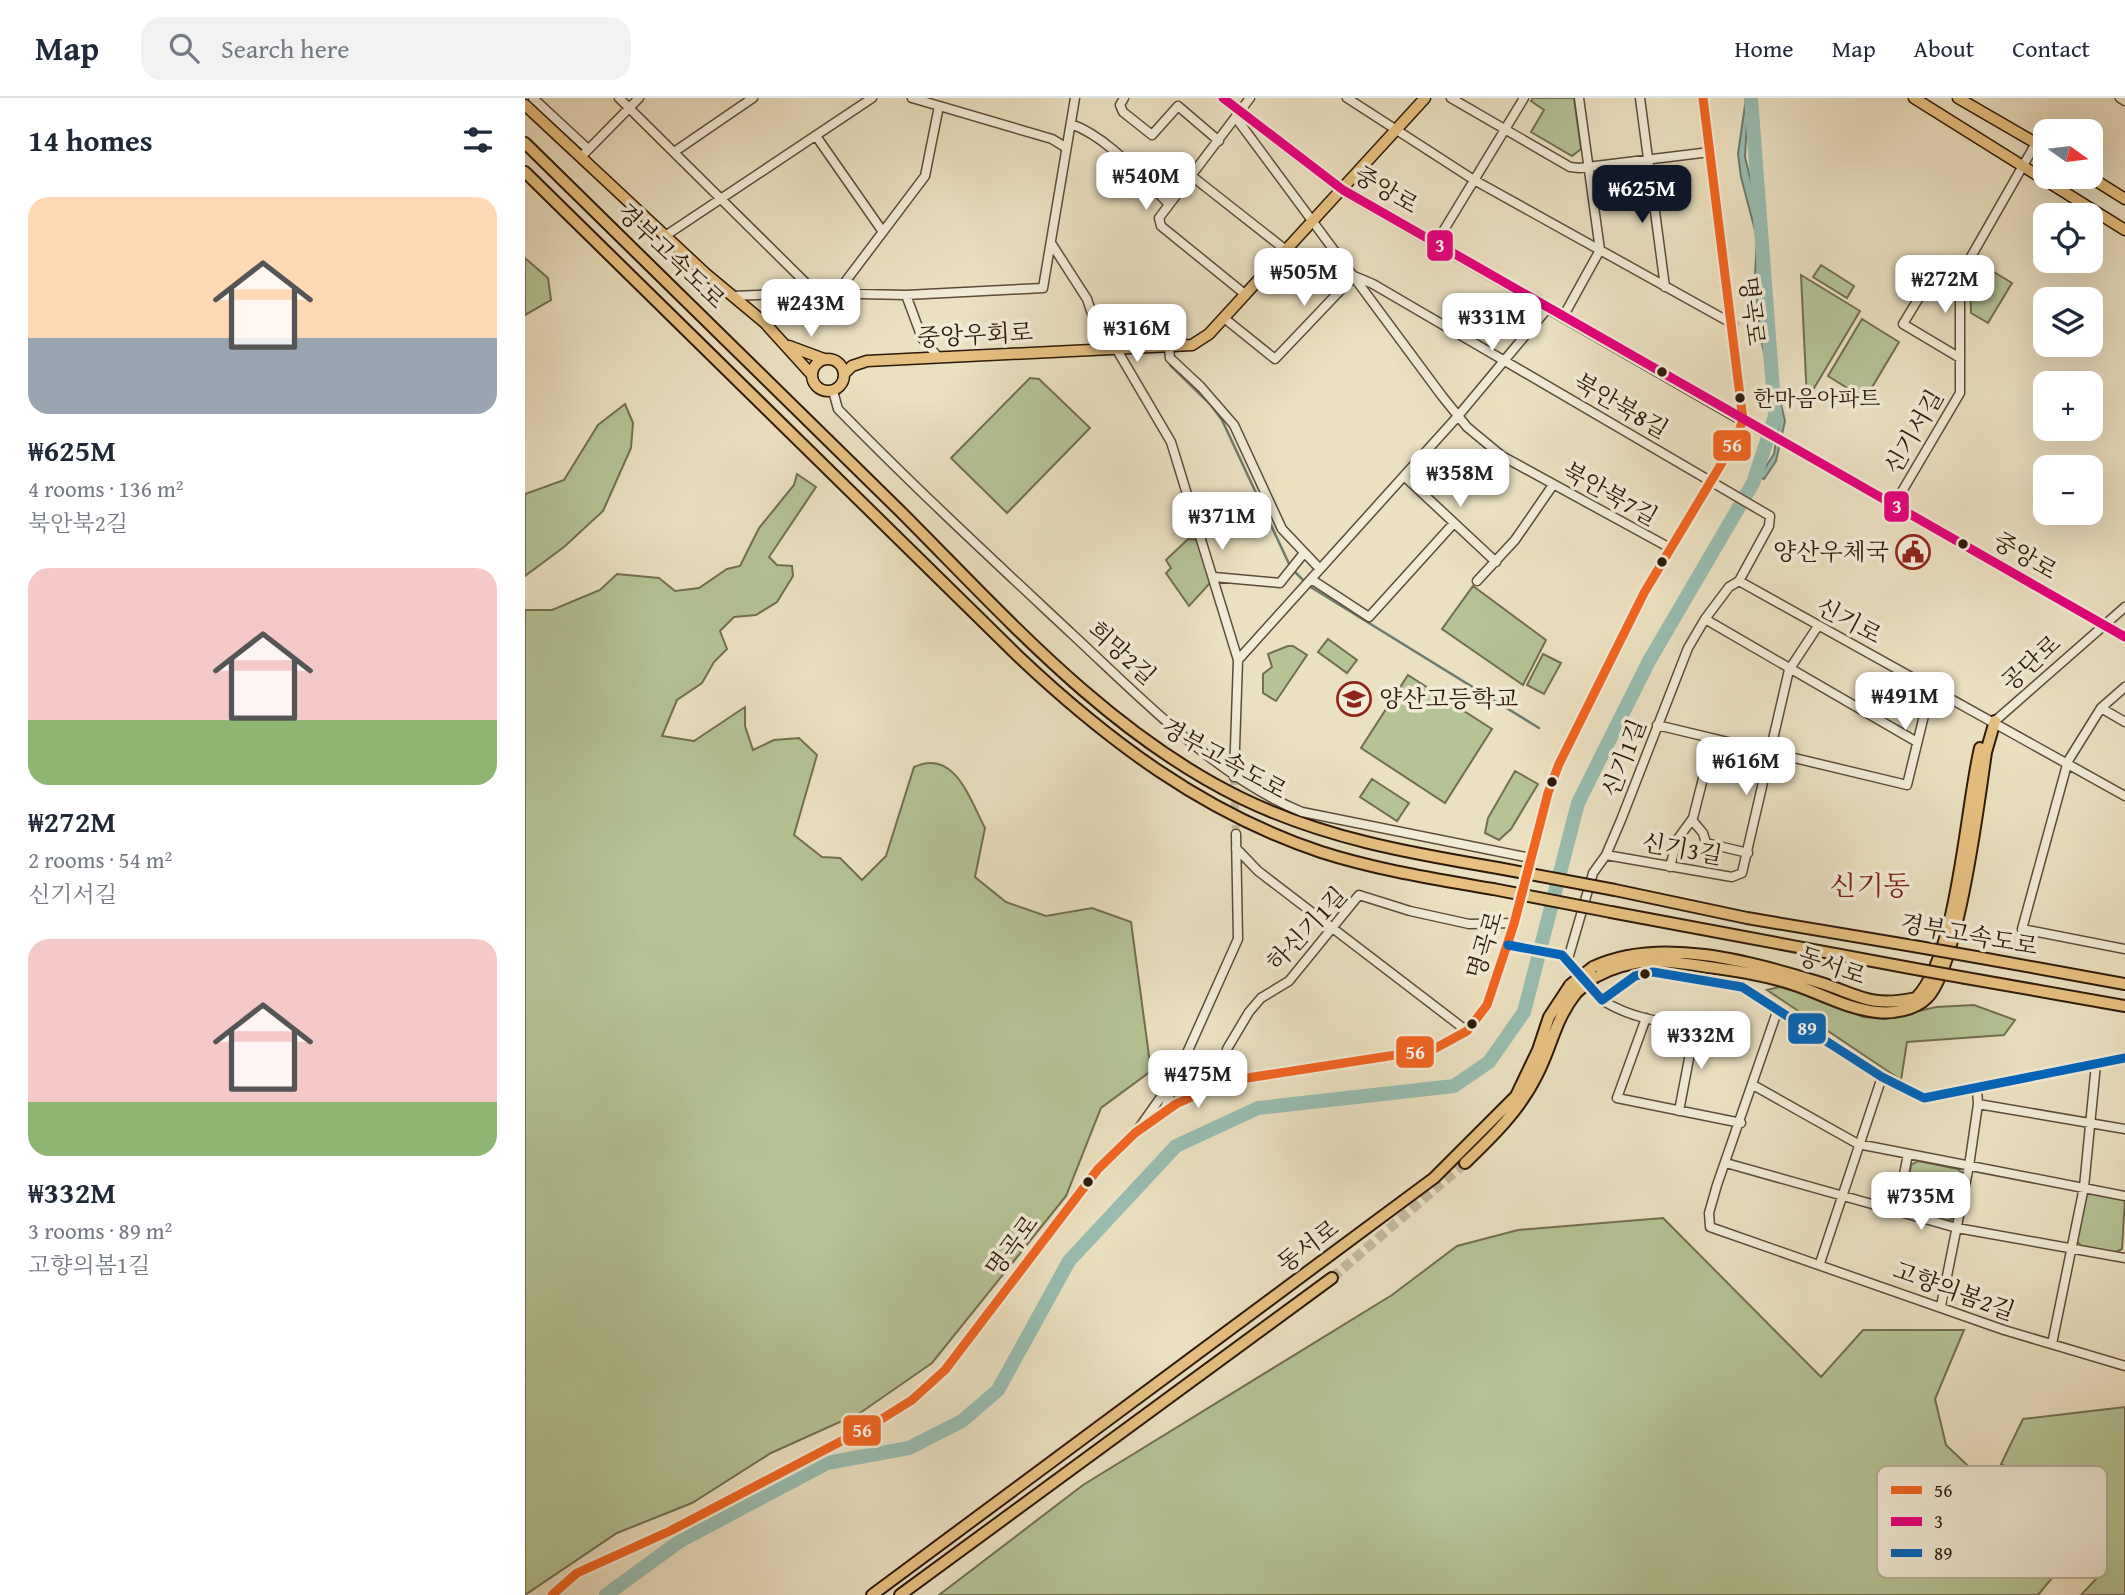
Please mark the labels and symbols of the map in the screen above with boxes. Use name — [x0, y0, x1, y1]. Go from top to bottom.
north arrow — [2033, 119, 2103, 189]
pin: ₩540M — [1097, 152, 1195, 212]
street label: 중앙로 — [1347, 157, 1425, 222]
pin: ₩625M — [1593, 166, 1691, 225]
street label: 경부고속도로 — [609, 195, 734, 317]
line badge: 3 — [1426, 229, 1454, 262]
text: 3 — [1435, 231, 1445, 259]
pin: ₩505M — [1255, 248, 1353, 308]
pin: ₩272M — [1896, 256, 1994, 315]
street label: 명곡로 — [1731, 274, 1774, 348]
pin: ₩243M — [762, 280, 860, 339]
pin: ₩331M — [1443, 294, 1541, 353]
pin: ₩316M — [1088, 304, 1186, 364]
street label: 중앙우회로 — [916, 314, 1034, 355]
street label: 북안북8길 — [1567, 364, 1675, 447]
unlabelled marker — [1655, 365, 1669, 379]
place label: 한마음아파트 — [1753, 382, 1881, 414]
street label: 신기서길 — [1875, 383, 1952, 481]
marker: 한마음아파트 — [1733, 391, 1747, 405]
line badge: 56 — [1712, 429, 1752, 462]
text: 56 — [1722, 431, 1742, 459]
pin: ₩358M — [1411, 450, 1509, 509]
street label: 북안북7길 — [1556, 453, 1664, 534]
line badge: 3 — [1883, 490, 1910, 523]
pin: ₩371M — [1173, 492, 1271, 552]
text: 3 — [1892, 492, 1902, 520]
street label: 중앙로 — [1986, 523, 2064, 588]
public building icon: 양산우체국 — [1894, 533, 1932, 571]
place label: 양산우체국 — [1773, 534, 1889, 569]
unlabelled marker — [1956, 537, 1970, 551]
unlabelled marker — [1655, 555, 1669, 569]
street label: 신기로 — [1810, 589, 1888, 652]
street label: 희망2길 — [1080, 612, 1164, 693]
street label: 공단로 — [1993, 626, 2068, 699]
pin: ₩491M — [1856, 672, 1954, 732]
school or university icon: 양산고등학교 — [1335, 680, 1373, 718]
place label: 양산고등학교 — [1379, 681, 1518, 716]
street label: 경부고속도로 — [1155, 710, 1294, 808]
street label: 신기1길 — [1593, 714, 1654, 802]
pin: ₩616M — [1697, 738, 1795, 797]
unlabelled marker — [1545, 775, 1559, 789]
street label: 신기3길 — [1639, 824, 1725, 873]
district label: 신기동 — [1829, 864, 1911, 905]
street label: 하신기1길 — [1258, 879, 1355, 979]
street label: 경부고속도로 — [1898, 905, 2041, 964]
street label: 명곡로 — [1458, 906, 1511, 983]
street label: 동서로 — [1794, 938, 1871, 993]
unlabelled marker — [1638, 967, 1652, 981]
pin: ₩332M — [1652, 1012, 1750, 1071]
line badge: 89 — [1787, 1012, 1827, 1045]
text: 89 — [1797, 1014, 1817, 1042]
unlabelled marker — [1465, 1017, 1479, 1031]
line badge: 56 — [1395, 1035, 1435, 1069]
text: 56 — [1405, 1038, 1425, 1066]
pin: ₩475M — [1149, 1051, 1247, 1110]
pin: ₩735M — [1872, 1172, 1970, 1232]
unlabelled marker — [1081, 1175, 1095, 1189]
street label: 명곡로 — [977, 1207, 1047, 1284]
street label: 동서로 — [1269, 1211, 1346, 1281]
street label: 고향의봄2길 — [1888, 1252, 2020, 1329]
line badge: 56 — [842, 1414, 882, 1447]
text: 56 — [852, 1416, 872, 1444]
legend — [1877, 1466, 2107, 1578]
text: 56 — [1934, 1476, 1952, 1504]
text: 3 — [1934, 1507, 1943, 1535]
text: 89 — [1934, 1539, 1952, 1567]

